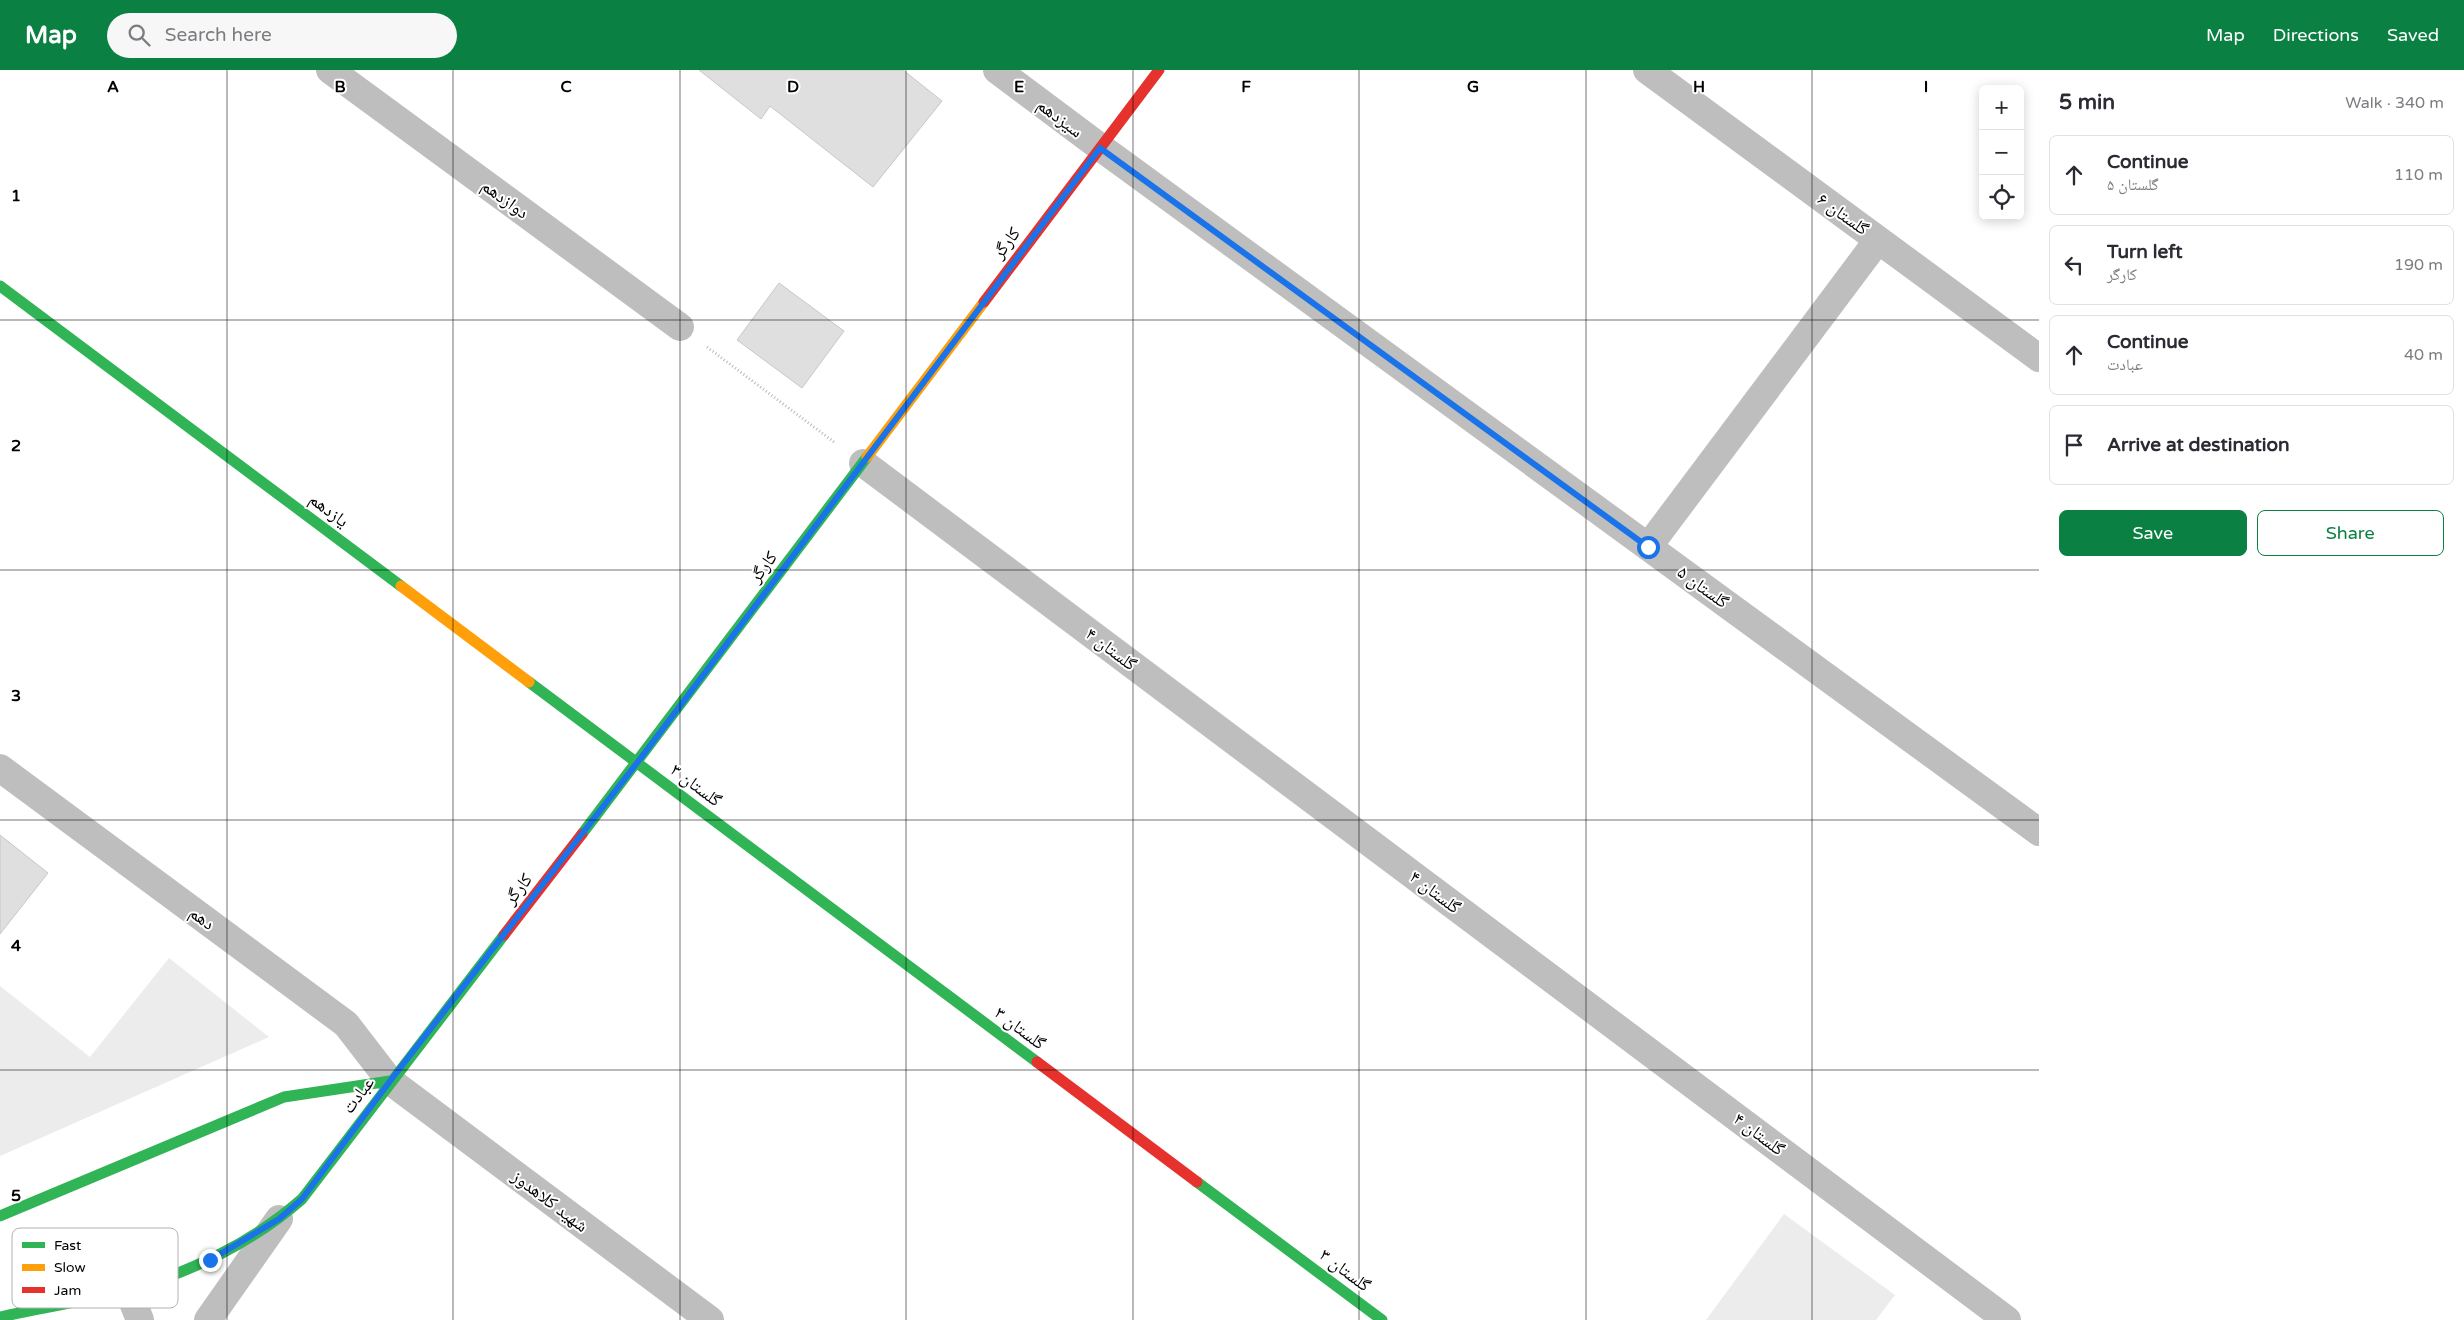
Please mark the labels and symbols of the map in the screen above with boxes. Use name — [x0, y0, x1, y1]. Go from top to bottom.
text: A — [107, 77, 119, 97]
text: B — [334, 77, 346, 97]
text: C — [560, 77, 572, 97]
text: D — [787, 77, 799, 97]
text: E — [1014, 77, 1024, 97]
text: F — [1241, 77, 1251, 97]
text: G — [1467, 77, 1479, 97]
text: H — [1693, 77, 1705, 97]
text: I — [1924, 77, 1928, 97]
street label: سیزدهم — [1032, 94, 1087, 143]
street label: دوازدهم — [476, 174, 533, 224]
text: 1 — [11, 186, 21, 206]
street label: گلستان ۶ — [1813, 188, 1873, 240]
street label: کارگر — [986, 222, 1025, 264]
text: 2 — [11, 436, 21, 456]
street label: یازدهم — [304, 488, 353, 533]
route start — [1637, 536, 1660, 559]
street label: کارگر — [743, 546, 782, 588]
street label: گلستان ۵ — [1673, 561, 1733, 613]
street label: گلستان ۴ — [1081, 623, 1141, 676]
text: 3 — [11, 686, 21, 706]
street label: گلستان ۳ — [666, 759, 726, 812]
street label: گلستان ۴ — [1405, 866, 1465, 919]
street label: کارگر — [498, 869, 537, 910]
street label: دهم — [184, 901, 219, 935]
text: 4 — [11, 936, 21, 956]
street label: گلستان ۳ — [990, 1002, 1050, 1055]
street label: عبادت — [337, 1072, 379, 1118]
street label: گلستان ۴ — [1729, 1108, 1789, 1161]
street label: شهید کلاهدوز — [507, 1165, 593, 1237]
text: 5 — [11, 1186, 21, 1206]
legend — [12, 1228, 178, 1308]
text: Fast — [54, 1237, 82, 1254]
street label: گلستان ۳ — [1315, 1244, 1375, 1297]
route end — [199, 1249, 222, 1272]
text: Slow — [54, 1259, 86, 1276]
text: Jam — [54, 1282, 81, 1299]

